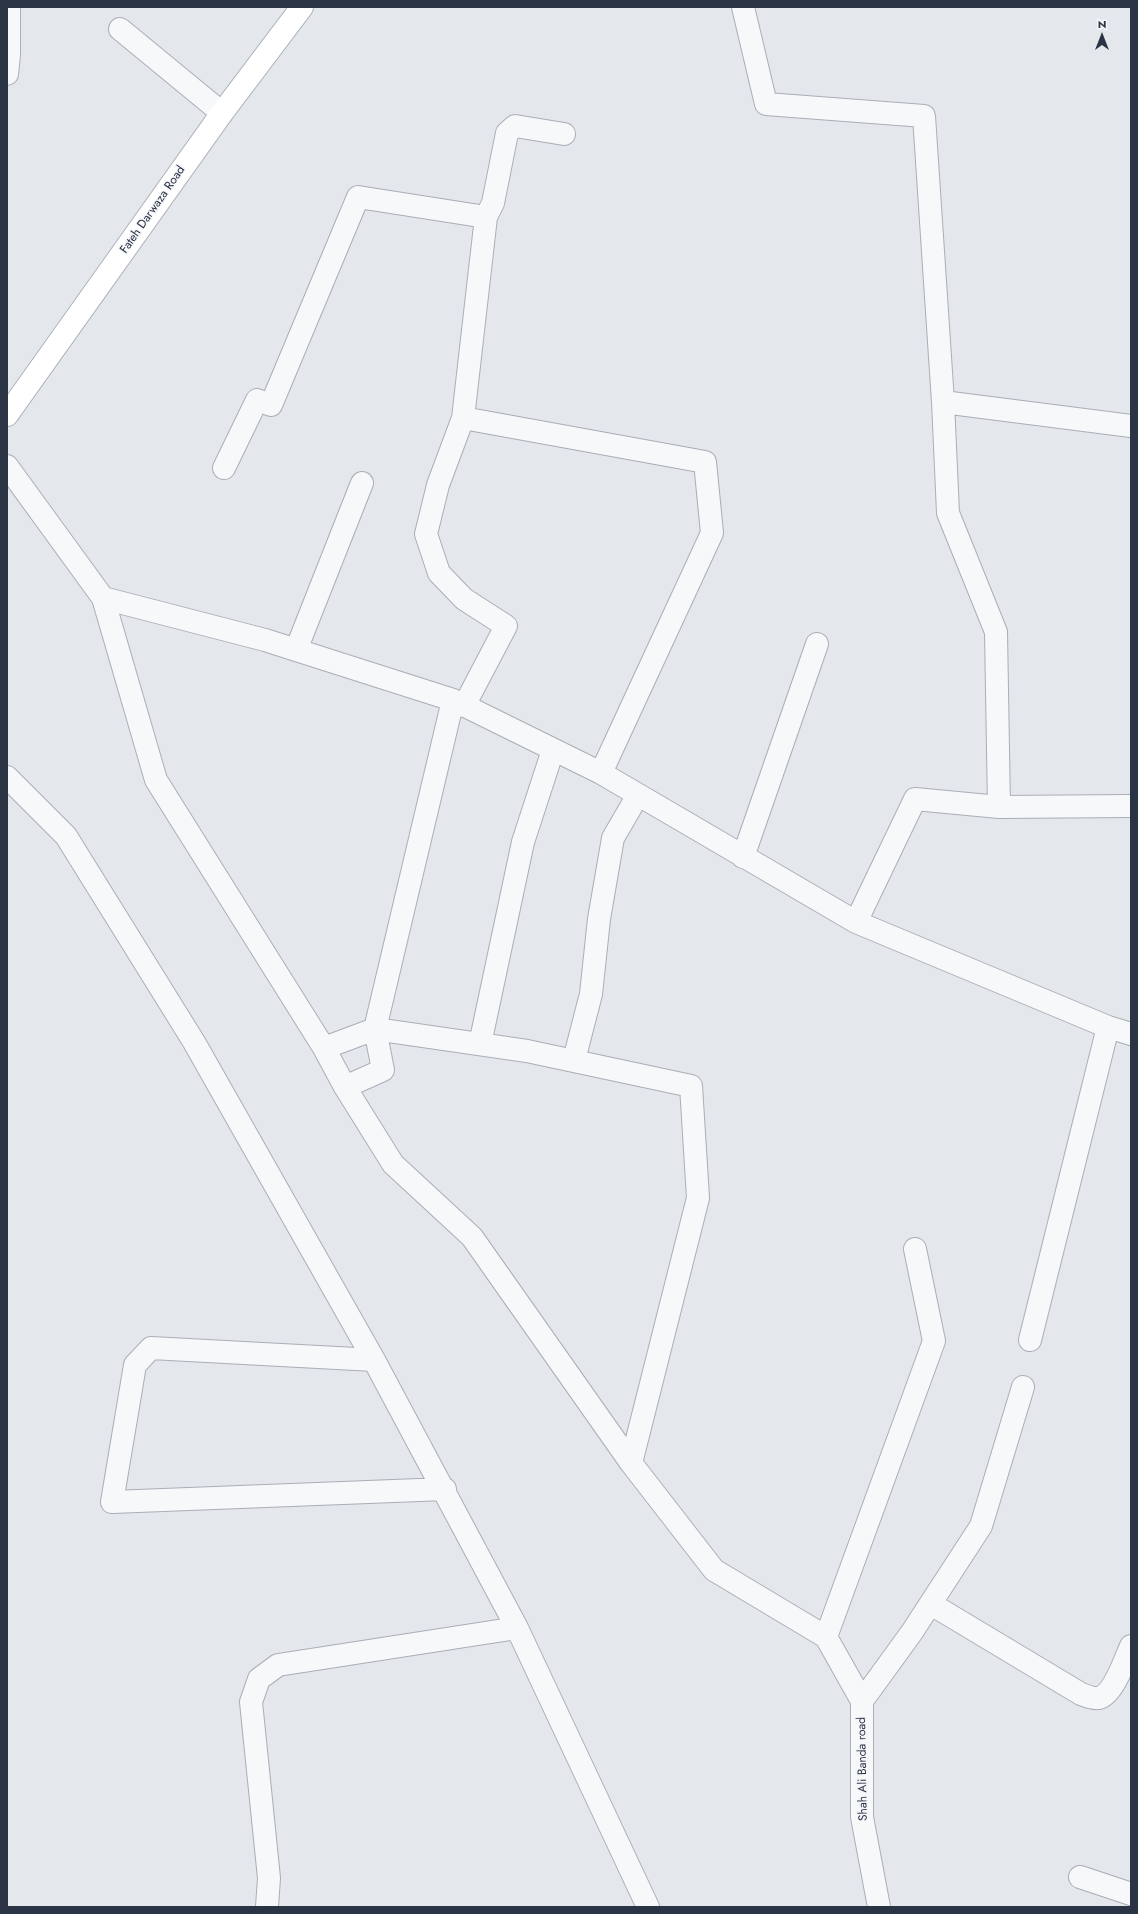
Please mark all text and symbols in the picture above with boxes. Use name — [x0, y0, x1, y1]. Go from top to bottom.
north arrow — [1082, 16, 1122, 56]
text: N — [1098, 16, 1106, 32]
street label: Fateh Darwaza Road — [117, 163, 189, 257]
street label: Shah Ali Banda road — [855, 1717, 871, 1821]

